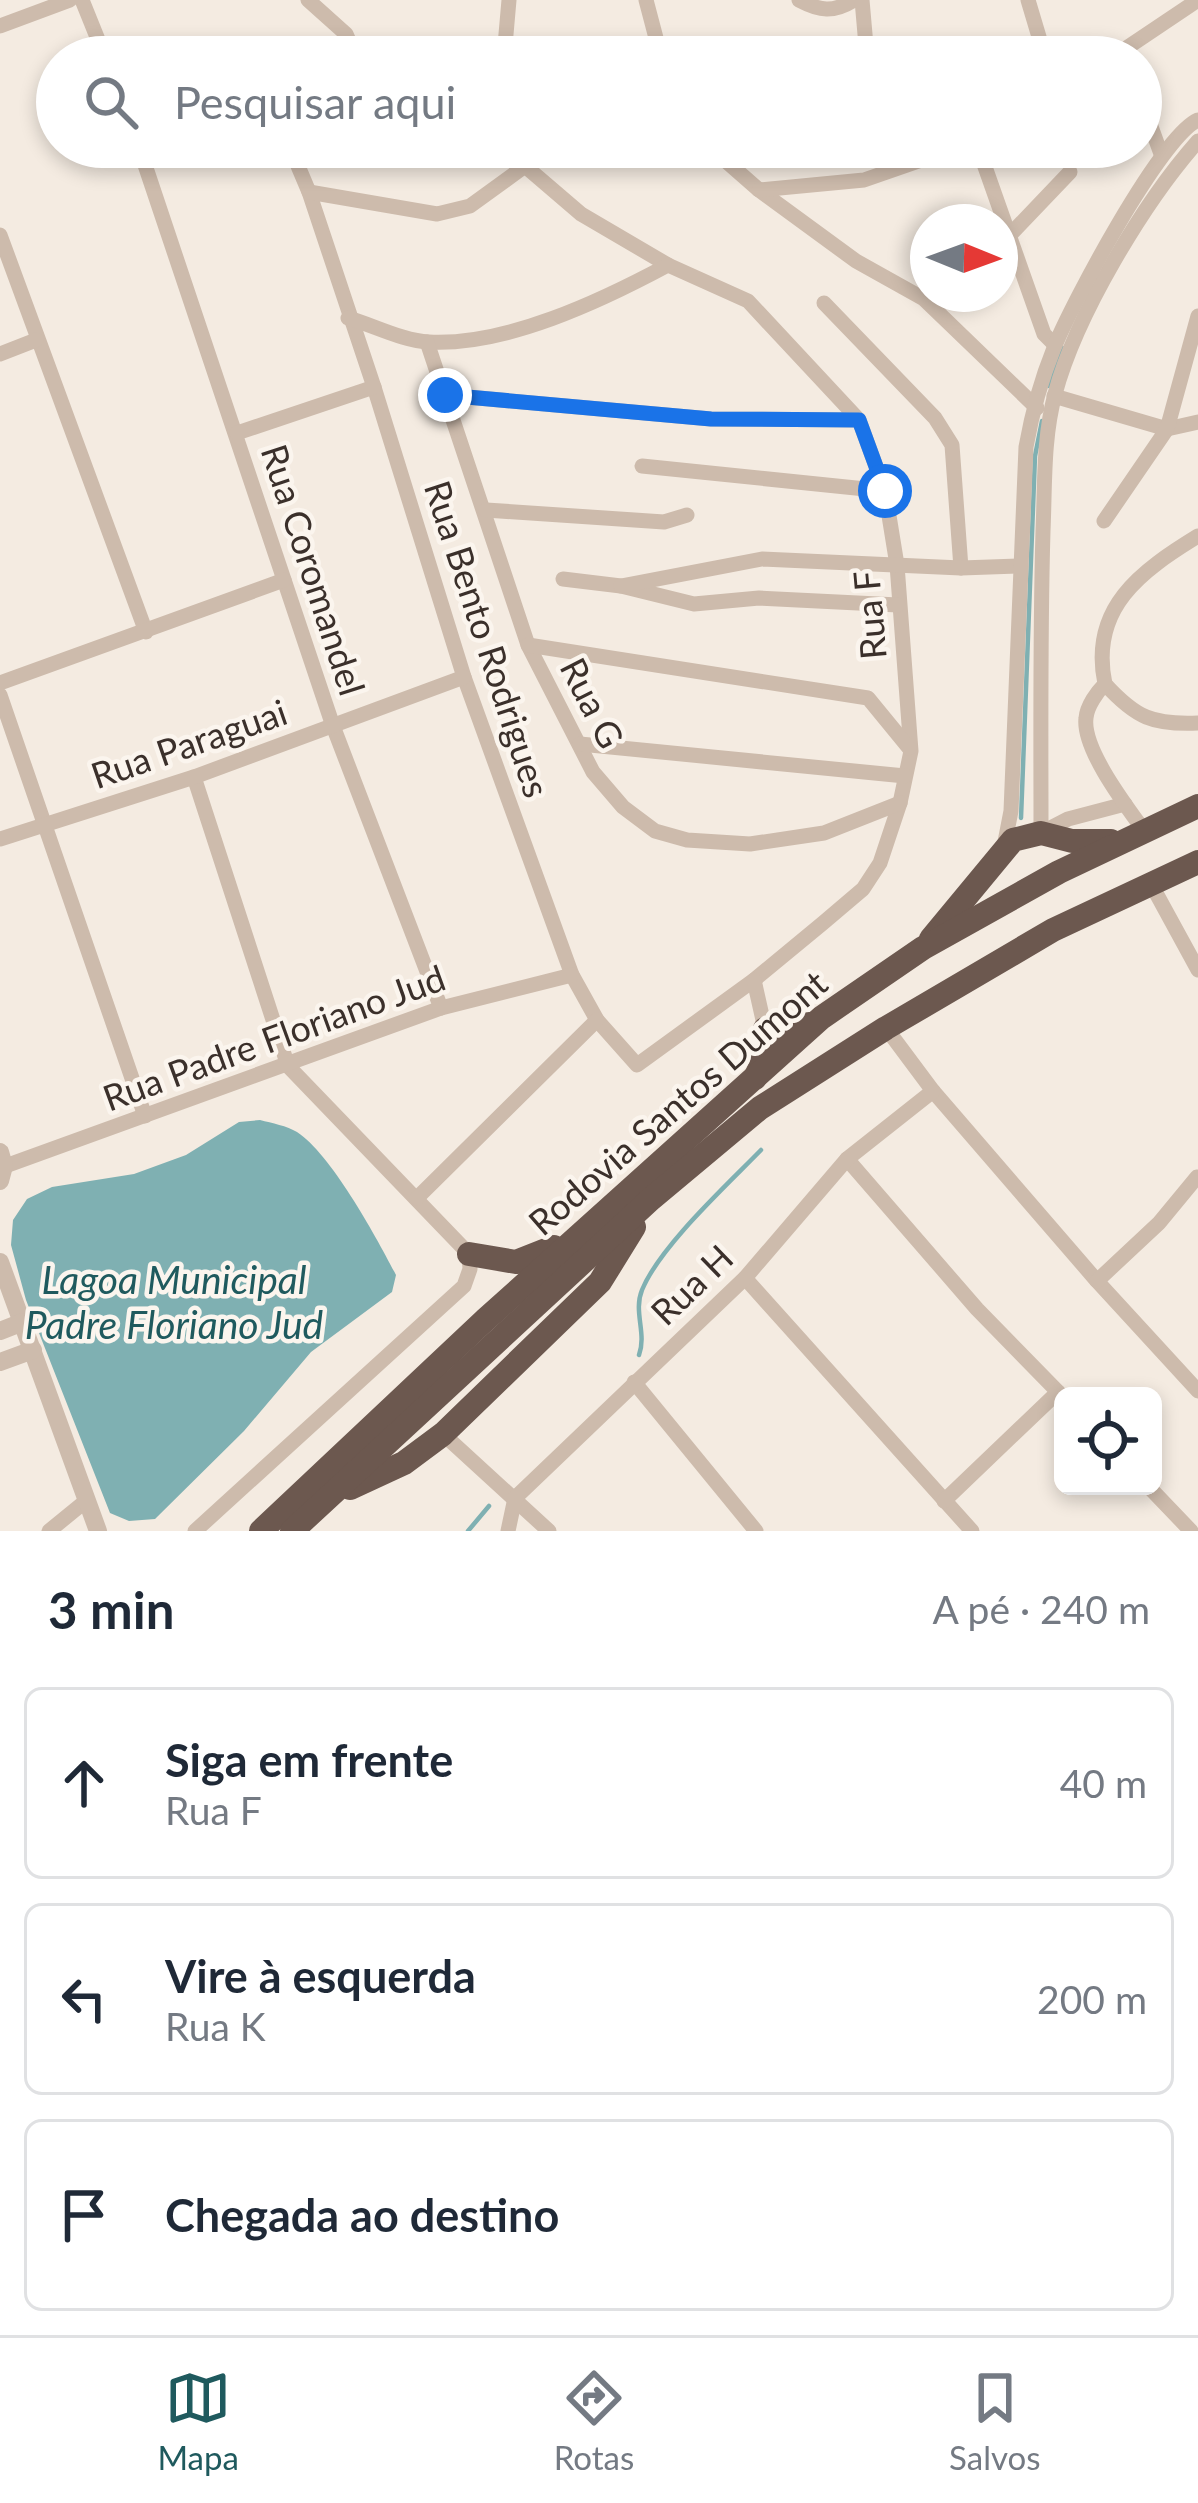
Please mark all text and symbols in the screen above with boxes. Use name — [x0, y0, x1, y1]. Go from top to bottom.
search box — [36, 36, 1162, 168]
icon: search — [78, 69, 144, 135]
text: Pesquisar aqui — [174, 75, 456, 129]
north arrow — [910, 204, 1018, 312]
route end — [418, 368, 472, 422]
street label: Rua Coromandel — [253, 439, 375, 701]
route start — [858, 464, 912, 518]
street label: Rua Bento Rodrigues — [416, 475, 560, 803]
street label: Rua F — [843, 569, 895, 662]
street label: Rua G — [552, 650, 634, 755]
street label: Rua Paraguai — [85, 689, 292, 797]
street label: Rua Padre Floriano Jud — [97, 955, 451, 1119]
street label: Rodovia Santos Dumont — [519, 961, 836, 1244]
street label: Rua H — [641, 1235, 741, 1334]
water label: Lagoa Municipal Padre Floriano Jud — [25, 1256, 324, 1347]
map controls — [1054, 1387, 1162, 1495]
button: locate — [1054, 1387, 1162, 1495]
text: 3 min — [48, 1579, 174, 1640]
text: A pé · 240 m — [932, 1586, 1150, 1632]
text: Siga em frente — [165, 1733, 453, 1787]
icon: ahead — [51, 1750, 117, 1816]
text: 40 m — [1060, 1760, 1147, 1806]
text: Rua F — [165, 1787, 262, 1833]
text: Vire à esquerda — [165, 1949, 476, 2003]
icon: left — [51, 1966, 117, 2032]
text: 200 m — [1037, 1976, 1147, 2022]
text: Rua K — [165, 2003, 266, 2049]
icon: arrive — [51, 2182, 117, 2248]
text: Chegada ao destino — [165, 2188, 559, 2242]
tab: Mapa — [157, 2365, 239, 2477]
tab: Rotas — [554, 2365, 634, 2477]
tab: Salvos — [949, 2365, 1041, 2477]

